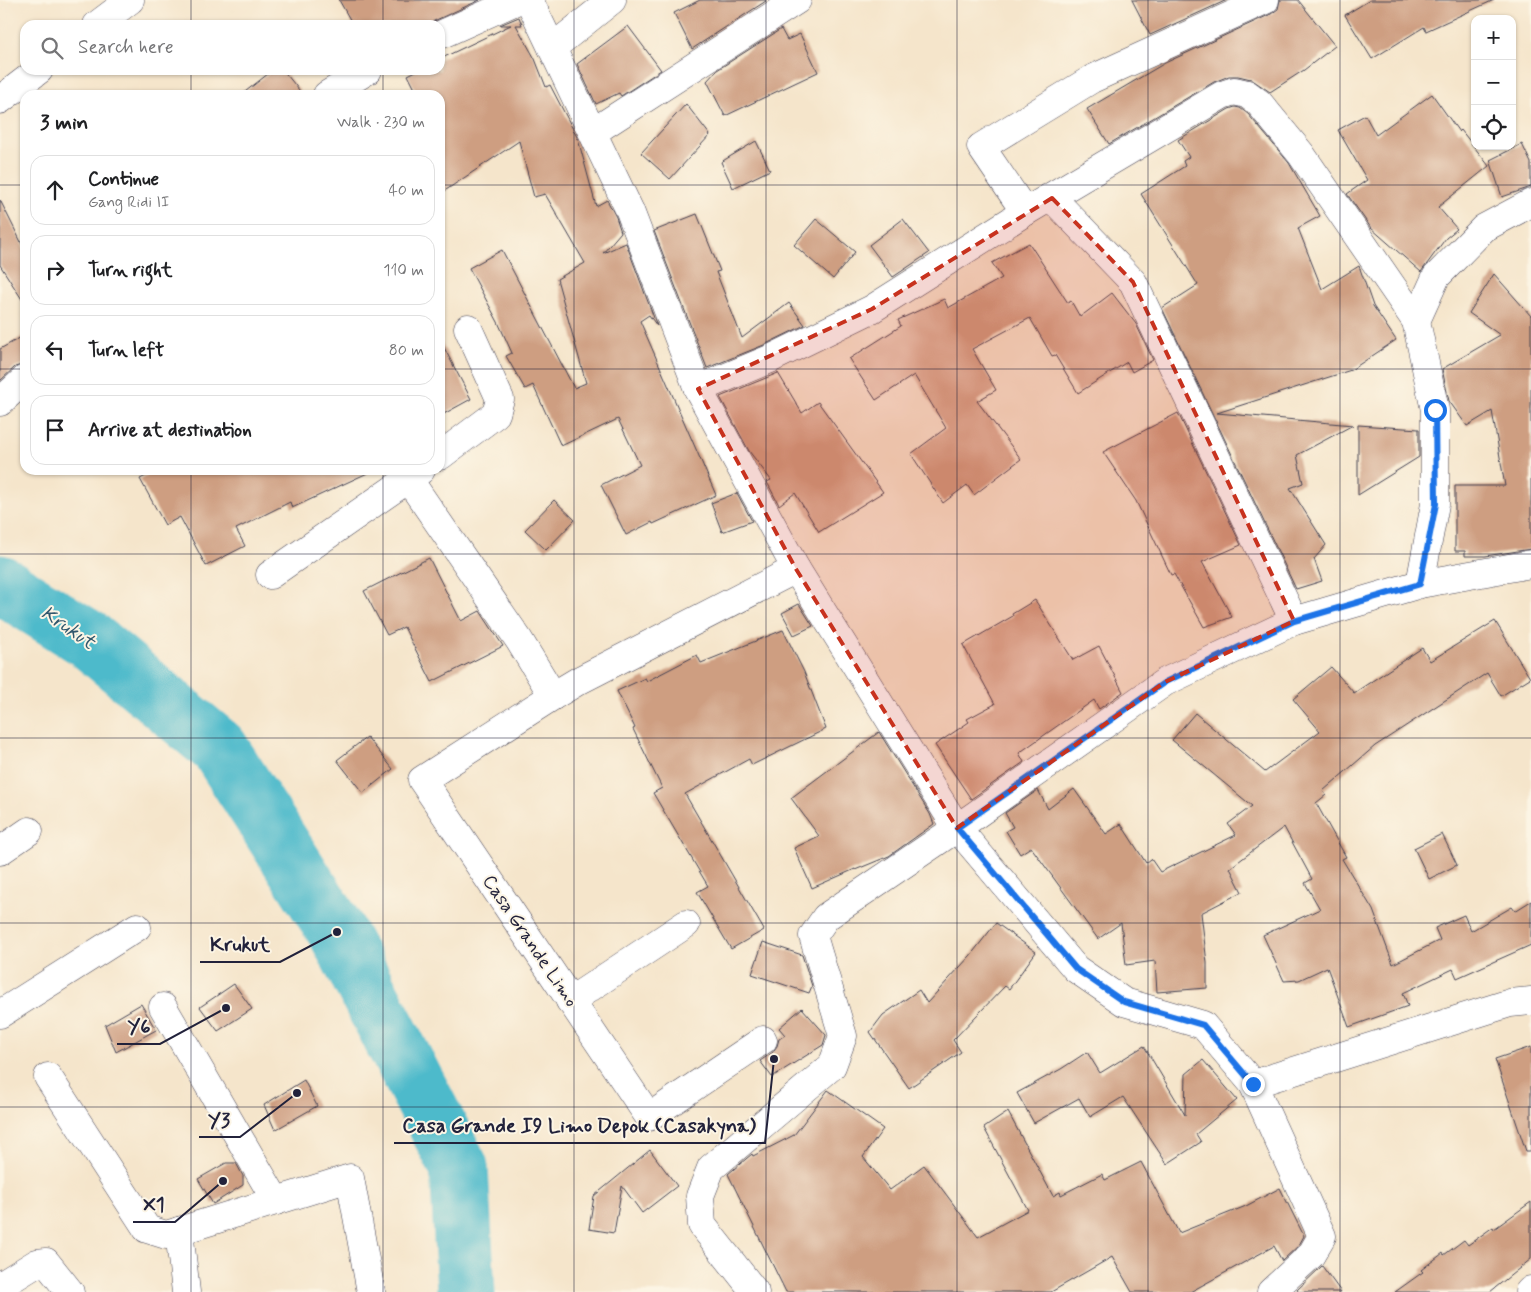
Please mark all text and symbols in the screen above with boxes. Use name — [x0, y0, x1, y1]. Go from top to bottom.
map controls — [1471, 15, 1516, 150]
button: + — [1471, 15, 1516, 60]
search box — [20, 20, 445, 75]
icon: search — [38, 34, 66, 62]
text: Search here — [78, 35, 174, 60]
button: − — [1471, 60, 1516, 105]
button: locate — [1471, 105, 1516, 150]
text: 3 min — [40, 109, 88, 137]
text: Walk · 230 m — [337, 112, 425, 133]
text: Continue — [88, 167, 159, 192]
icon: ahead — [41, 176, 69, 204]
text: 40 m — [388, 180, 424, 201]
text: Gang Ridi II — [88, 192, 170, 213]
icon: right — [41, 256, 69, 284]
text: Turn right — [88, 258, 172, 283]
text: 110 m — [383, 260, 424, 281]
icon: left — [41, 336, 69, 364]
text: Turn left — [88, 338, 164, 363]
text: 80 m — [389, 340, 424, 361]
route start — [1424, 399, 1447, 422]
icon: arrive — [41, 416, 69, 444]
text: Arrive at destination — [88, 418, 252, 443]
water label: Krukut — [36, 600, 101, 657]
street label: Casa Grande Limo — [476, 870, 584, 1012]
callout: Krukut — [200, 927, 280, 962]
text: Krukut — [210, 932, 271, 959]
callout: Y6 — [117, 1009, 160, 1044]
text: Y6 — [127, 1014, 151, 1041]
route end — [1242, 1073, 1265, 1096]
callout: Y3 — [199, 1102, 240, 1137]
text: Y3 — [208, 1108, 231, 1135]
callout: Casa Grande I9 Limo Depok (Casakyna) — [394, 1108, 765, 1143]
text: Casa Grande I9 Limo Depok (Casakyna) — [402, 1113, 757, 1140]
callout: X1 — [133, 1187, 175, 1222]
text: X1 — [143, 1192, 165, 1219]

